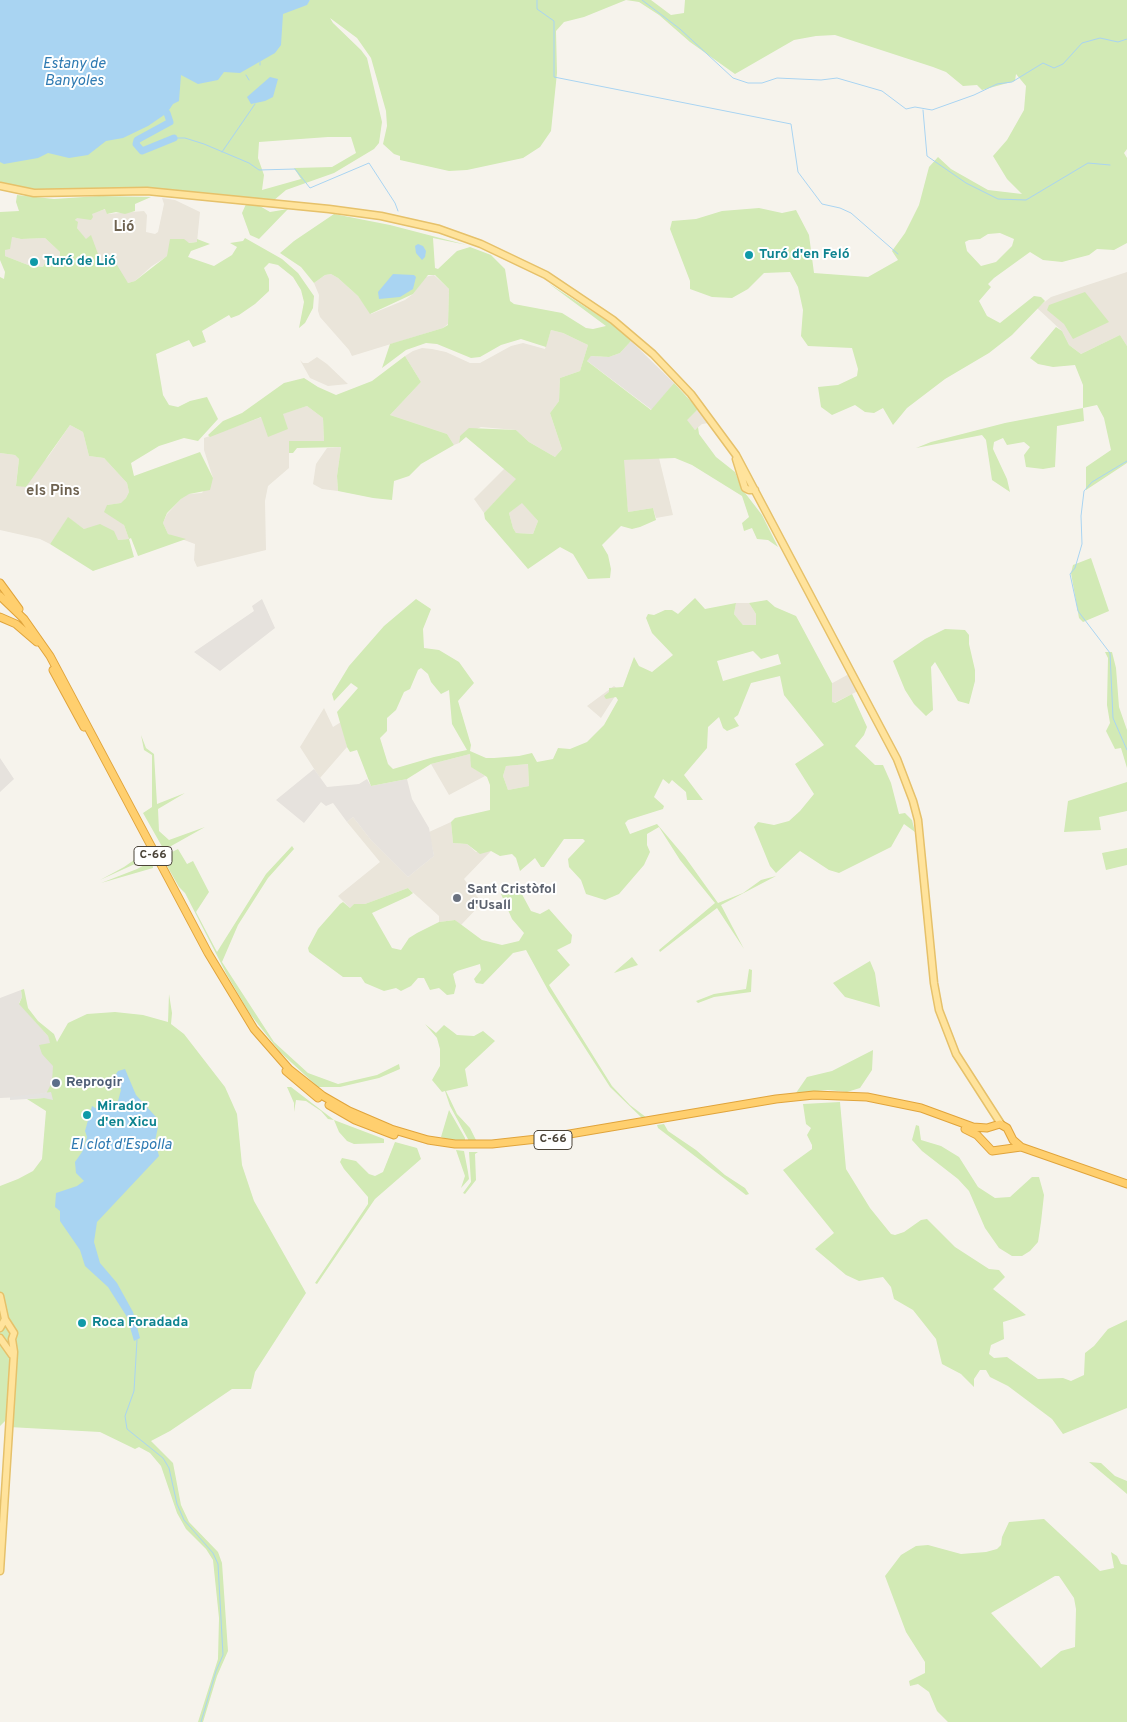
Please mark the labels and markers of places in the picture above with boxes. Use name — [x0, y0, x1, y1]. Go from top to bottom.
place label: Turó d'en Feló — [759, 247, 850, 263]
marker: Turó d'en Feló — [743, 249, 755, 261]
place label: Turó de Lió — [44, 254, 116, 270]
marker: Turó de Lió — [28, 256, 40, 268]
place label: Sant Cristòfol d'Usall — [467, 882, 556, 914]
marker: Sant Cristòfol d'Usall — [451, 892, 463, 904]
place label: Reprogir — [66, 1075, 122, 1091]
marker: Reprogir — [50, 1077, 62, 1089]
place label: Mirador d'en Xicu — [97, 1099, 157, 1132]
marker: Mirador d'en Xicu — [81, 1109, 93, 1121]
place label: Roca Foradada — [92, 1315, 188, 1331]
marker: Roca Foradada — [76, 1317, 88, 1329]

